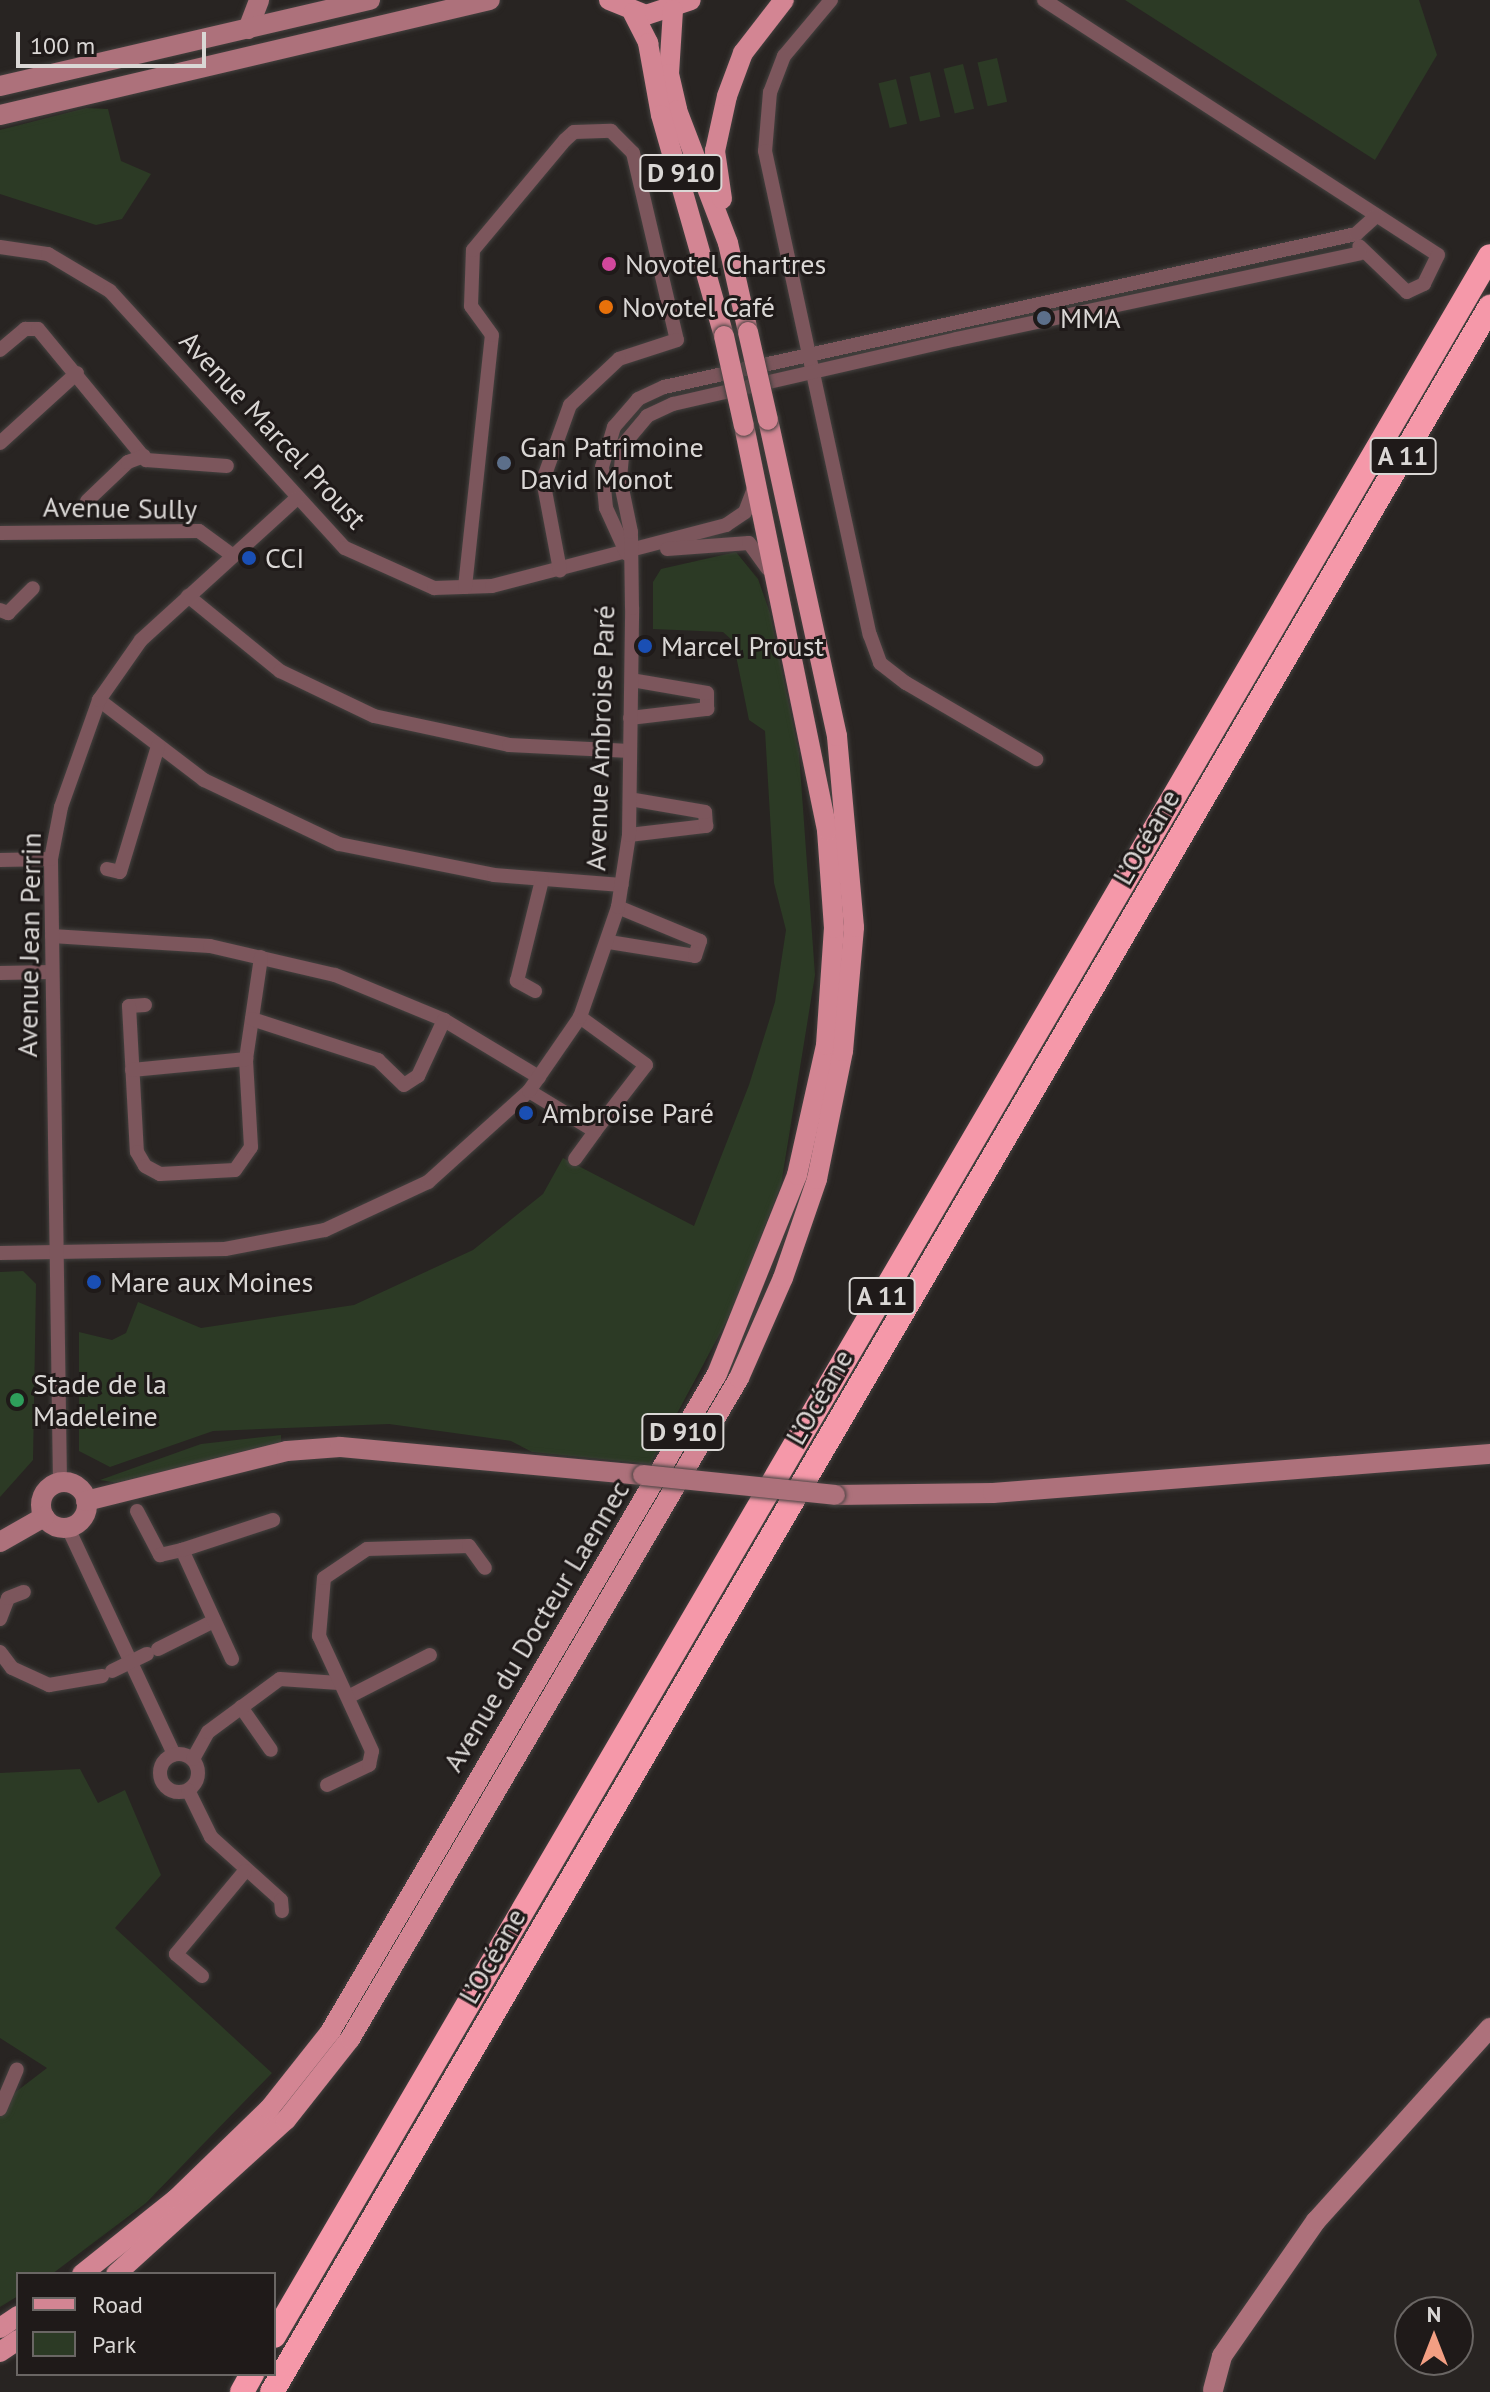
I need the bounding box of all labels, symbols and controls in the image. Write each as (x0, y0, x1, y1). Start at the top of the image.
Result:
scale bar (20, 16, 210, 66)
text: 100 m (30, 30, 95, 61)
road number: D 910 (639, 151, 723, 195)
place label: Novotel Chartres (625, 247, 826, 281)
marker: Novotel Chartres (600, 255, 618, 273)
place label: Novotel Café (622, 290, 775, 324)
marker: Novotel Café (597, 298, 615, 316)
place label: MMA (1060, 301, 1121, 335)
marker: MMA (1035, 309, 1053, 327)
street label: Avenue Marcel Proust (173, 324, 373, 536)
place label: Gan Patrimoine David Monot (520, 430, 704, 496)
road number: A 11 (1369, 434, 1437, 478)
marker: Gan Patrimoine David Monot (495, 454, 513, 472)
street label: Avenue Sully (43, 490, 197, 526)
place label: CCI (265, 541, 304, 575)
marker: CCI (240, 549, 258, 567)
street label: Avenue Ambroise Paré (579, 604, 621, 872)
place label: Marcel Proust (661, 629, 824, 663)
marker: Marcel Proust (636, 637, 654, 655)
street label: L’Océane (1105, 784, 1187, 890)
street label: Avenue Jean Perrin (10, 832, 48, 1058)
place label: Ambroise Paré (542, 1096, 714, 1130)
marker: Ambroise Paré (517, 1104, 535, 1122)
place label: Mare aux Moines (110, 1265, 314, 1299)
marker: Mare aux Moines (85, 1273, 103, 1291)
road number: A 11 (848, 1274, 916, 1318)
street label: L’Océane (778, 1344, 860, 1450)
place label: Stade de la Madeleine (33, 1367, 167, 1433)
marker: Stade de la Madeleine (8, 1391, 26, 1409)
road number: D 910 (641, 1410, 725, 1454)
street label: Avenue du Docteur Laennec (436, 1475, 636, 1777)
street label: L’Océane (451, 1903, 533, 2009)
legend (16, 2272, 276, 2376)
text: Road (92, 2289, 143, 2320)
north arrow (1394, 2296, 1474, 2376)
text: N (1427, 2300, 1441, 2328)
text: Park (92, 2329, 136, 2360)

